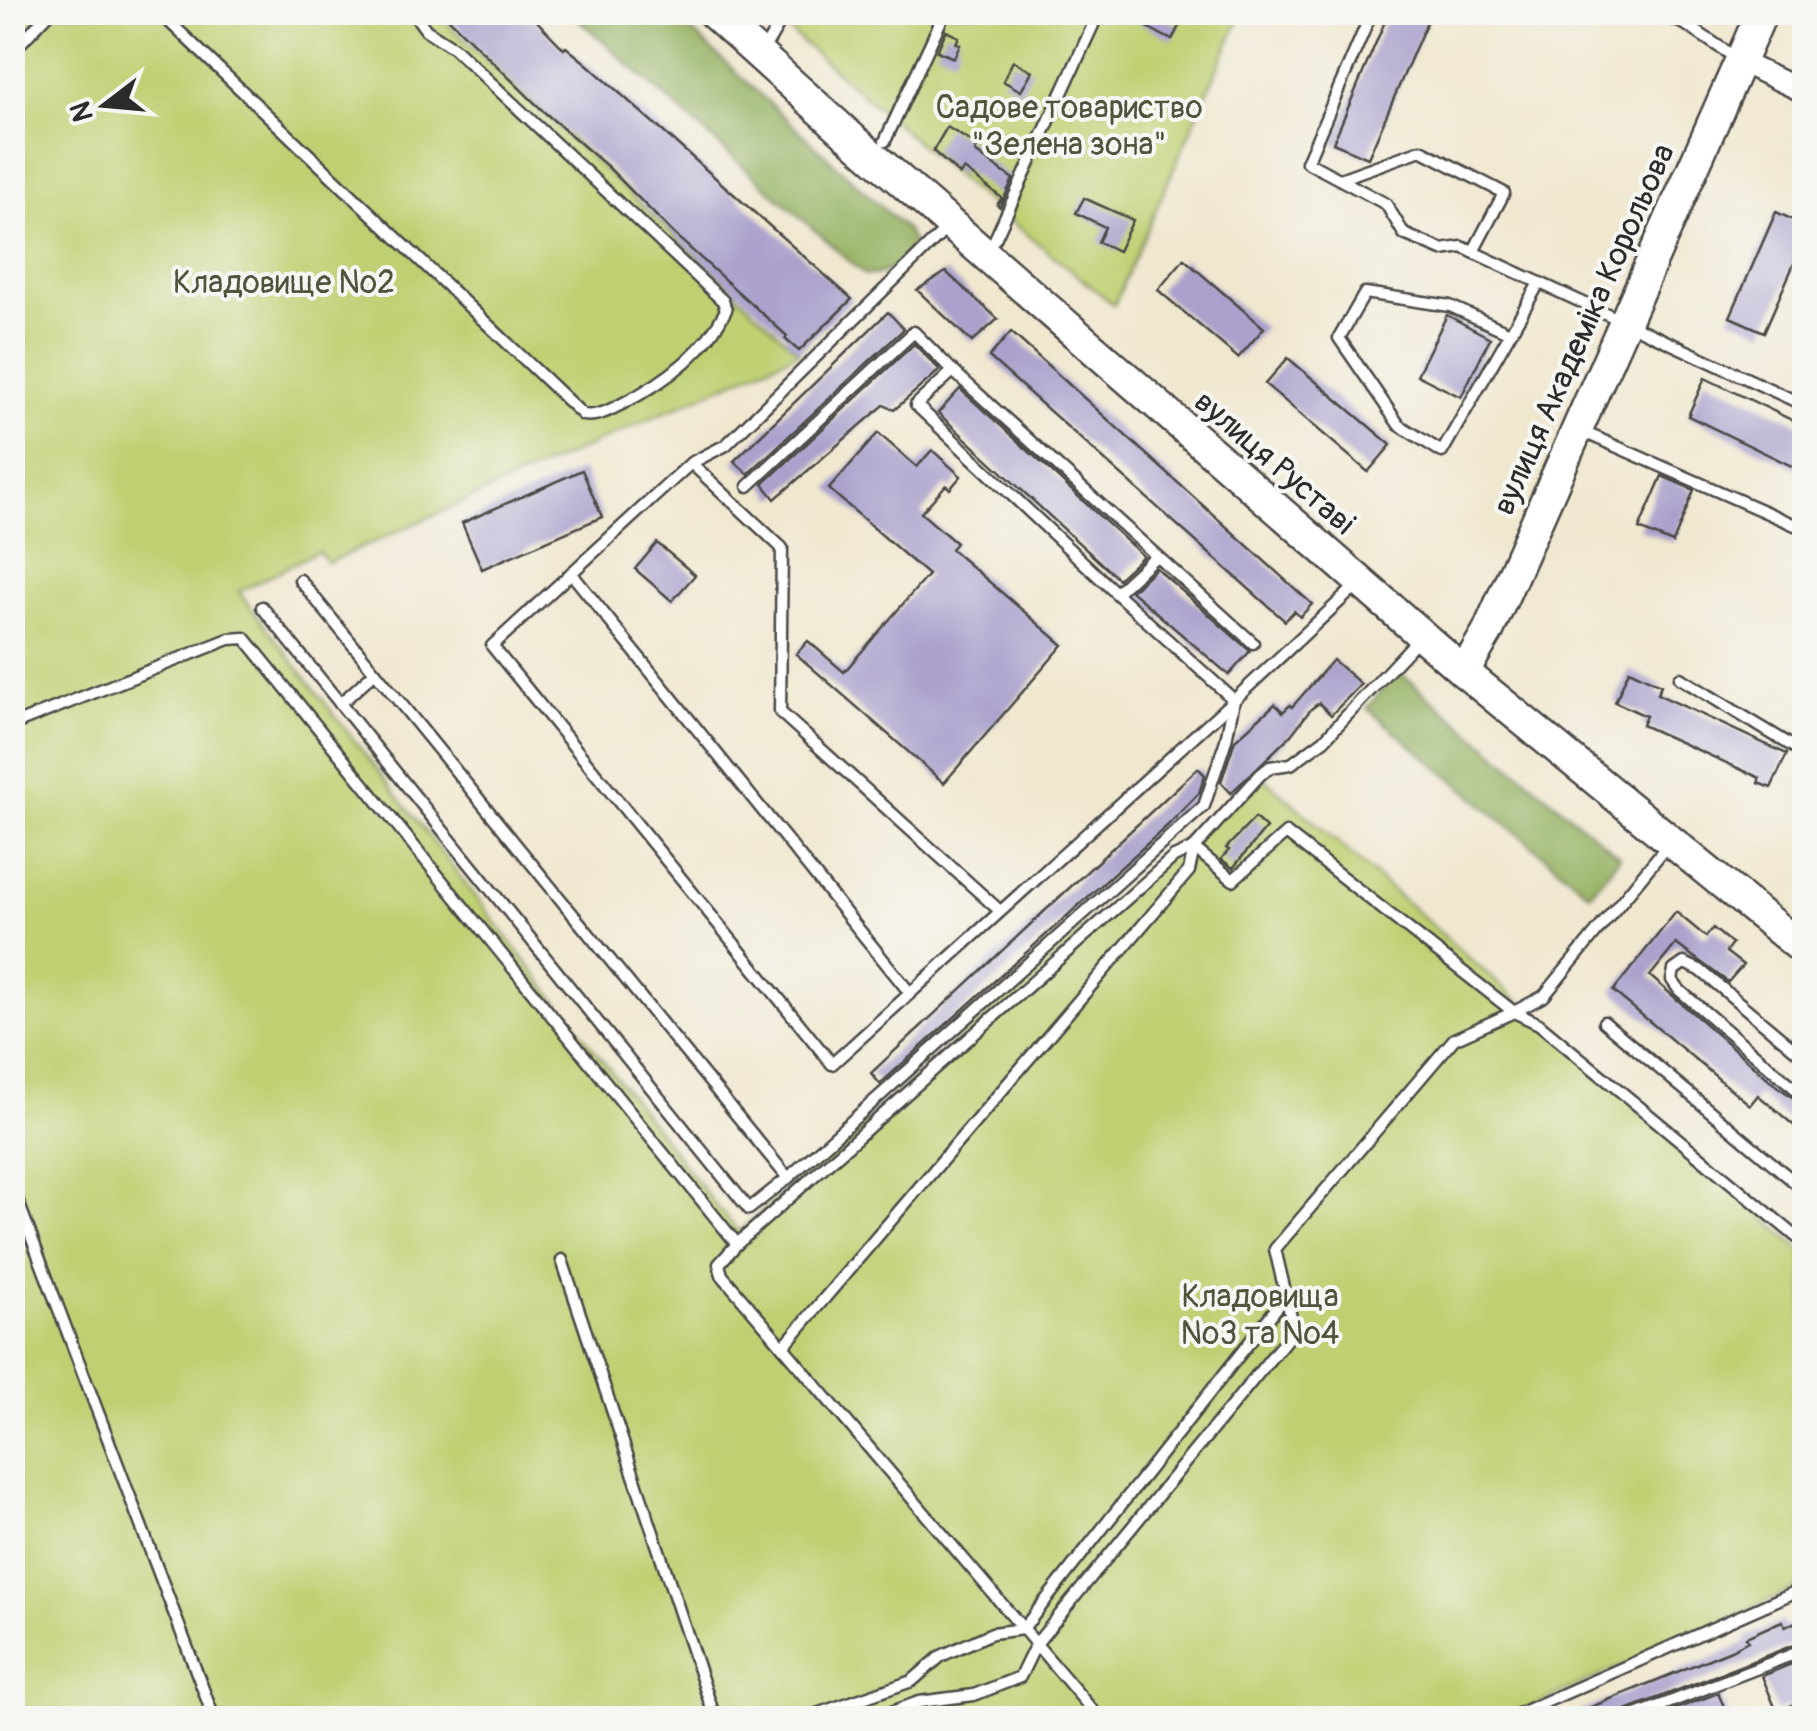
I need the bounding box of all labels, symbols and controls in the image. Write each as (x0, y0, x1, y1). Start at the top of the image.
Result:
north arrow (55, 55, 155, 155)
park label: Садове товариство "Зелена зона" (935, 88, 1203, 165)
text: N (63, 98, 102, 125)
street label: вулиця Академіка Корольова (1484, 138, 1684, 521)
park label: Кладовище №2 (173, 263, 395, 303)
street label: вулиця Руставі (1186, 382, 1363, 543)
park label: Кладовища №3 та №4 (1181, 1277, 1339, 1354)

